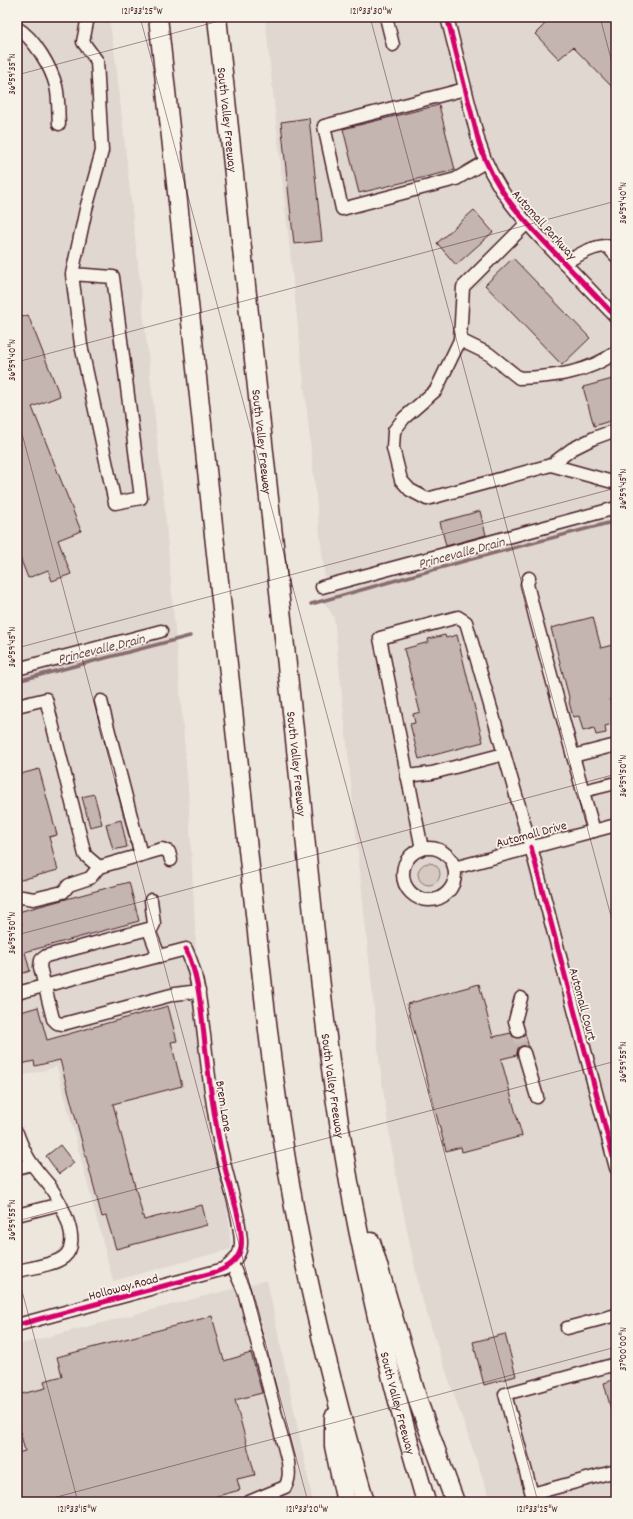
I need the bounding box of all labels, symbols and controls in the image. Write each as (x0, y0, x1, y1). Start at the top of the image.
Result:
text: 121°33'25"W (121, 5, 163, 19)
text: 121°33'30"W (350, 5, 392, 19)
text: 36°59'35"N (6, 53, 20, 95)
street label: South Valley Freeway (211, 66, 241, 174)
text: 36°59'40"N (617, 182, 631, 224)
street label: Automall Parkway (506, 186, 581, 266)
text: 36°59'40"N (6, 339, 20, 381)
street label: South Valley Freeway (245, 388, 275, 496)
text: 36°59'45"N (617, 468, 631, 510)
water label: Princevalle Drain (416, 533, 508, 575)
text: 36°59'45"N (6, 626, 20, 668)
water label: Princevalle Drain (56, 629, 148, 670)
street label: South Valley Freeway (280, 711, 310, 818)
text: 36°59'50"N (617, 755, 631, 797)
street label: Automall Drive (494, 817, 569, 854)
text: 36°59'50"N (6, 912, 20, 954)
street label: Automall Court (563, 966, 601, 1043)
street label: South Valley Freeway (315, 1033, 348, 1140)
text: 36°59'55"N (617, 1041, 631, 1083)
street label: Brem Lane (209, 1079, 236, 1134)
text: 36°59'55"N (6, 1199, 20, 1241)
street label: Holloway Road (87, 1270, 161, 1307)
text: 37°00'00"N (617, 1327, 631, 1371)
street label: South Valley Freeway (374, 1350, 419, 1458)
text: 121°33'15"W (58, 1503, 97, 1517)
text: 121°33'20"W (286, 1503, 328, 1517)
text: 121°33'25"W (516, 1503, 558, 1517)

